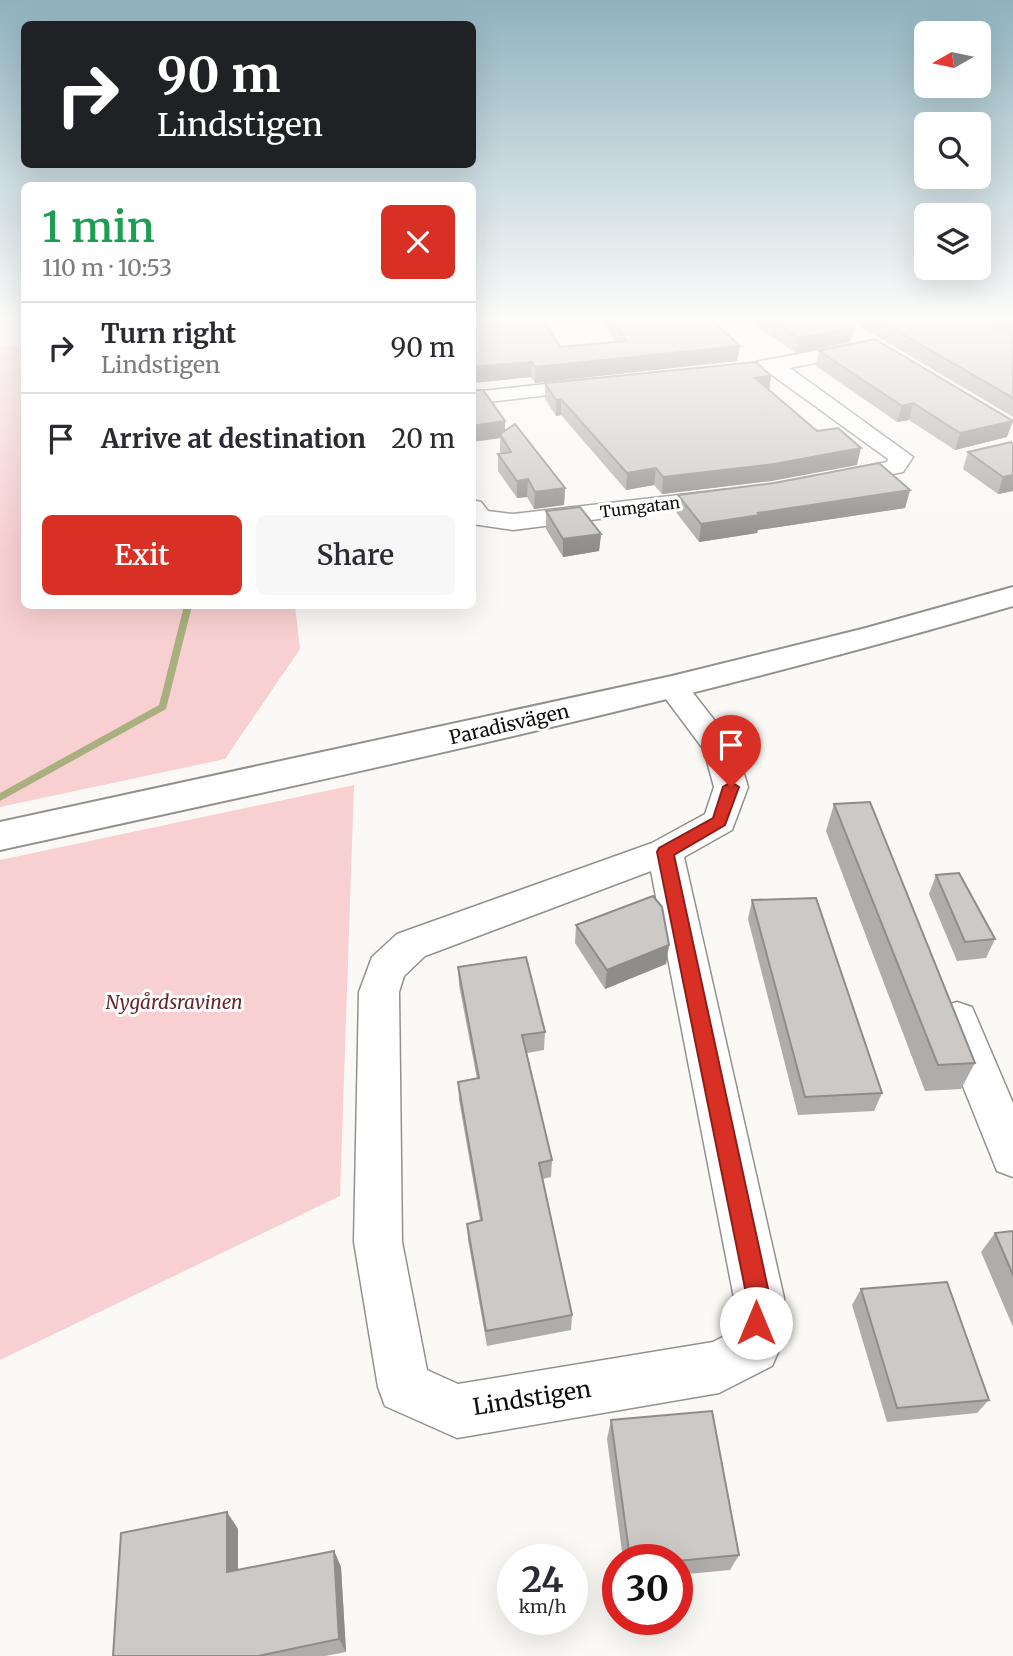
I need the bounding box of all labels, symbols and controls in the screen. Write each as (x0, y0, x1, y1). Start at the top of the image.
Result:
north arrow (914, 21, 990, 98)
map controls (914, 21, 991, 280)
text: 90 m (157, 44, 281, 105)
icon: right (42, 49, 133, 140)
text: Lindstigen (157, 105, 323, 145)
button: search (914, 112, 991, 189)
text: 1 min (42, 201, 155, 253)
button: layers (914, 203, 991, 280)
button: close (381, 205, 455, 279)
text: 110 m · 10:53 (42, 253, 172, 282)
text: Turn right (101, 317, 236, 350)
icon: right (42, 329, 80, 367)
text: 90 m (391, 331, 455, 364)
text: Lindstigen (101, 350, 220, 379)
icon: arrive (42, 420, 80, 458)
text: Arrive at destination (101, 422, 366, 455)
text: 20 m (391, 422, 455, 455)
street label: Tumgatan (599, 492, 682, 522)
button: Exit (42, 515, 242, 595)
button: Share (256, 515, 455, 595)
street label: Paradisvägen (447, 698, 572, 749)
pin (701, 715, 761, 787)
icon: arrive (712, 726, 750, 764)
park label: Nygårdsravinen (105, 990, 243, 1014)
position arrow (719, 1286, 793, 1360)
street label: Lindstigen (471, 1374, 593, 1421)
speed limit sign: 30 (602, 1544, 693, 1635)
text: 24 (521, 1558, 564, 1602)
text: km/h (519, 1595, 566, 1618)

